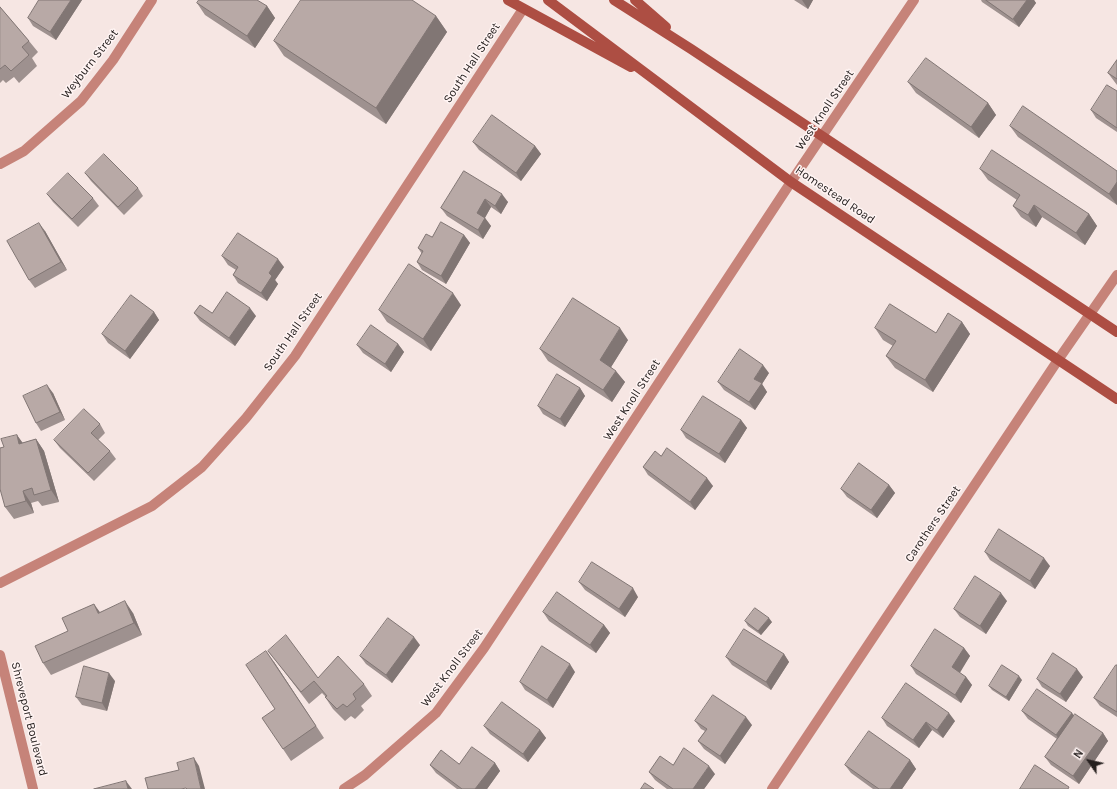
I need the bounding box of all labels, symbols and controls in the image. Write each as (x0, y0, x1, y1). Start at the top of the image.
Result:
street label: South Hall Street (441, 20, 503, 106)
street label: Weyburn Street (59, 27, 121, 101)
street label: West Knoll Street (793, 67, 857, 153)
street label: Homestead Road (792, 163, 878, 227)
street label: South Hall Street (260, 290, 326, 374)
street label: West Knoll Street (600, 357, 664, 443)
street label: Carothers Street (902, 483, 964, 565)
street label: West Knoll Street (418, 626, 486, 710)
street label: Shreveport Boulevard (8, 660, 50, 778)
north arrow (1069, 741, 1109, 781)
text: N (1071, 747, 1086, 761)

